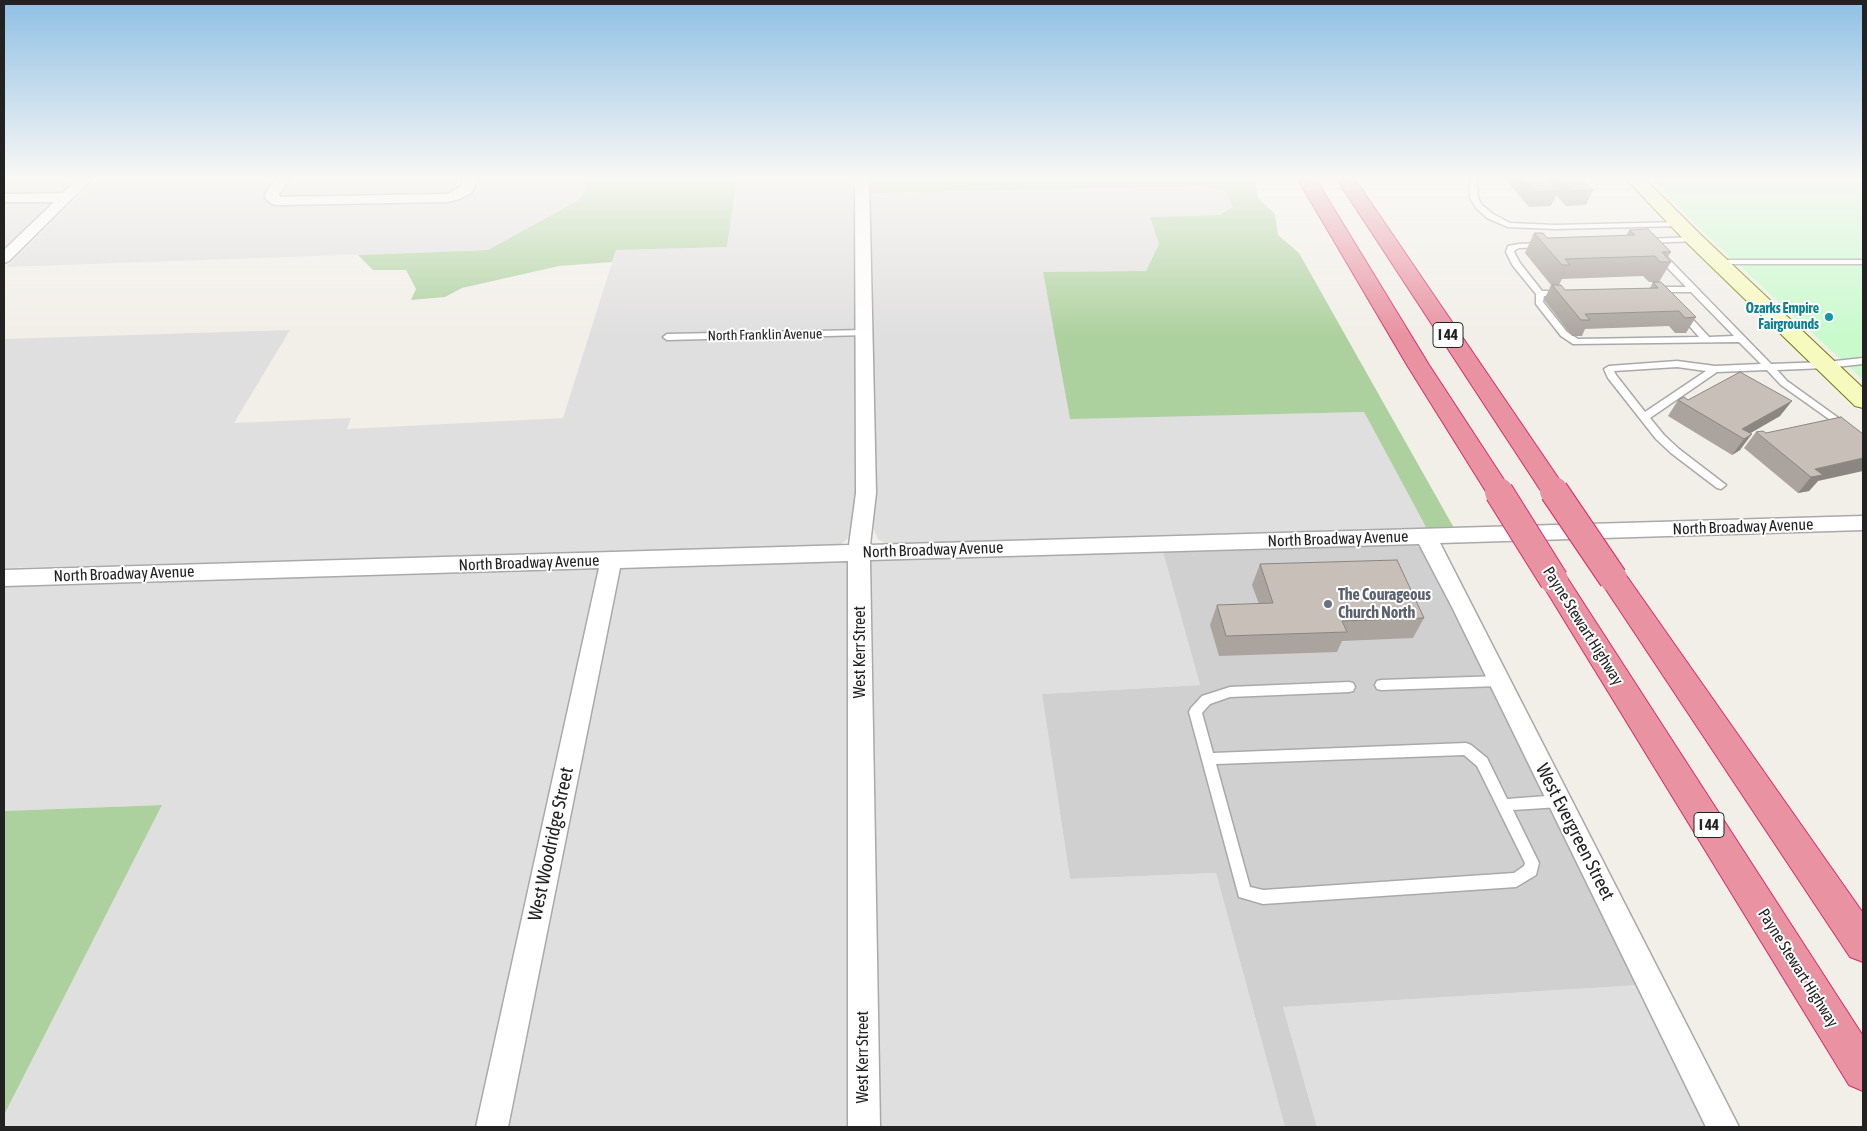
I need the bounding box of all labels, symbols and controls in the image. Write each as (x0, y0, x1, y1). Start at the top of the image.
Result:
place label: Ozarks Empire Fairgrounds (1746, 301, 1819, 334)
marker: Ozarks Empire Fairgrounds (1823, 311, 1835, 323)
road number: I 44 (1433, 322, 1463, 348)
street label: North Franklin Avenue (708, 326, 822, 344)
street label: North Broadway Avenue (1672, 515, 1814, 539)
street label: North Broadway Avenue (1267, 527, 1409, 551)
street label: North Broadway Avenue (862, 538, 1004, 562)
street label: North Broadway Avenue (458, 551, 600, 575)
street label: North Broadway Avenue (53, 562, 195, 586)
street label: Payne Stewart Highway (1539, 563, 1627, 689)
place label: The Courageous Church North (1338, 585, 1431, 623)
marker: The Courageous Church North (1322, 598, 1334, 610)
street label: West Kerr Street (850, 606, 870, 698)
street label: West Evergreen Street (1531, 760, 1619, 904)
street label: West Woodridge Street (524, 765, 578, 923)
road number: I 44 (1694, 812, 1724, 838)
street label: Payne Stewart Highway (1754, 905, 1842, 1031)
street label: West Kerr Street (853, 1011, 873, 1103)

